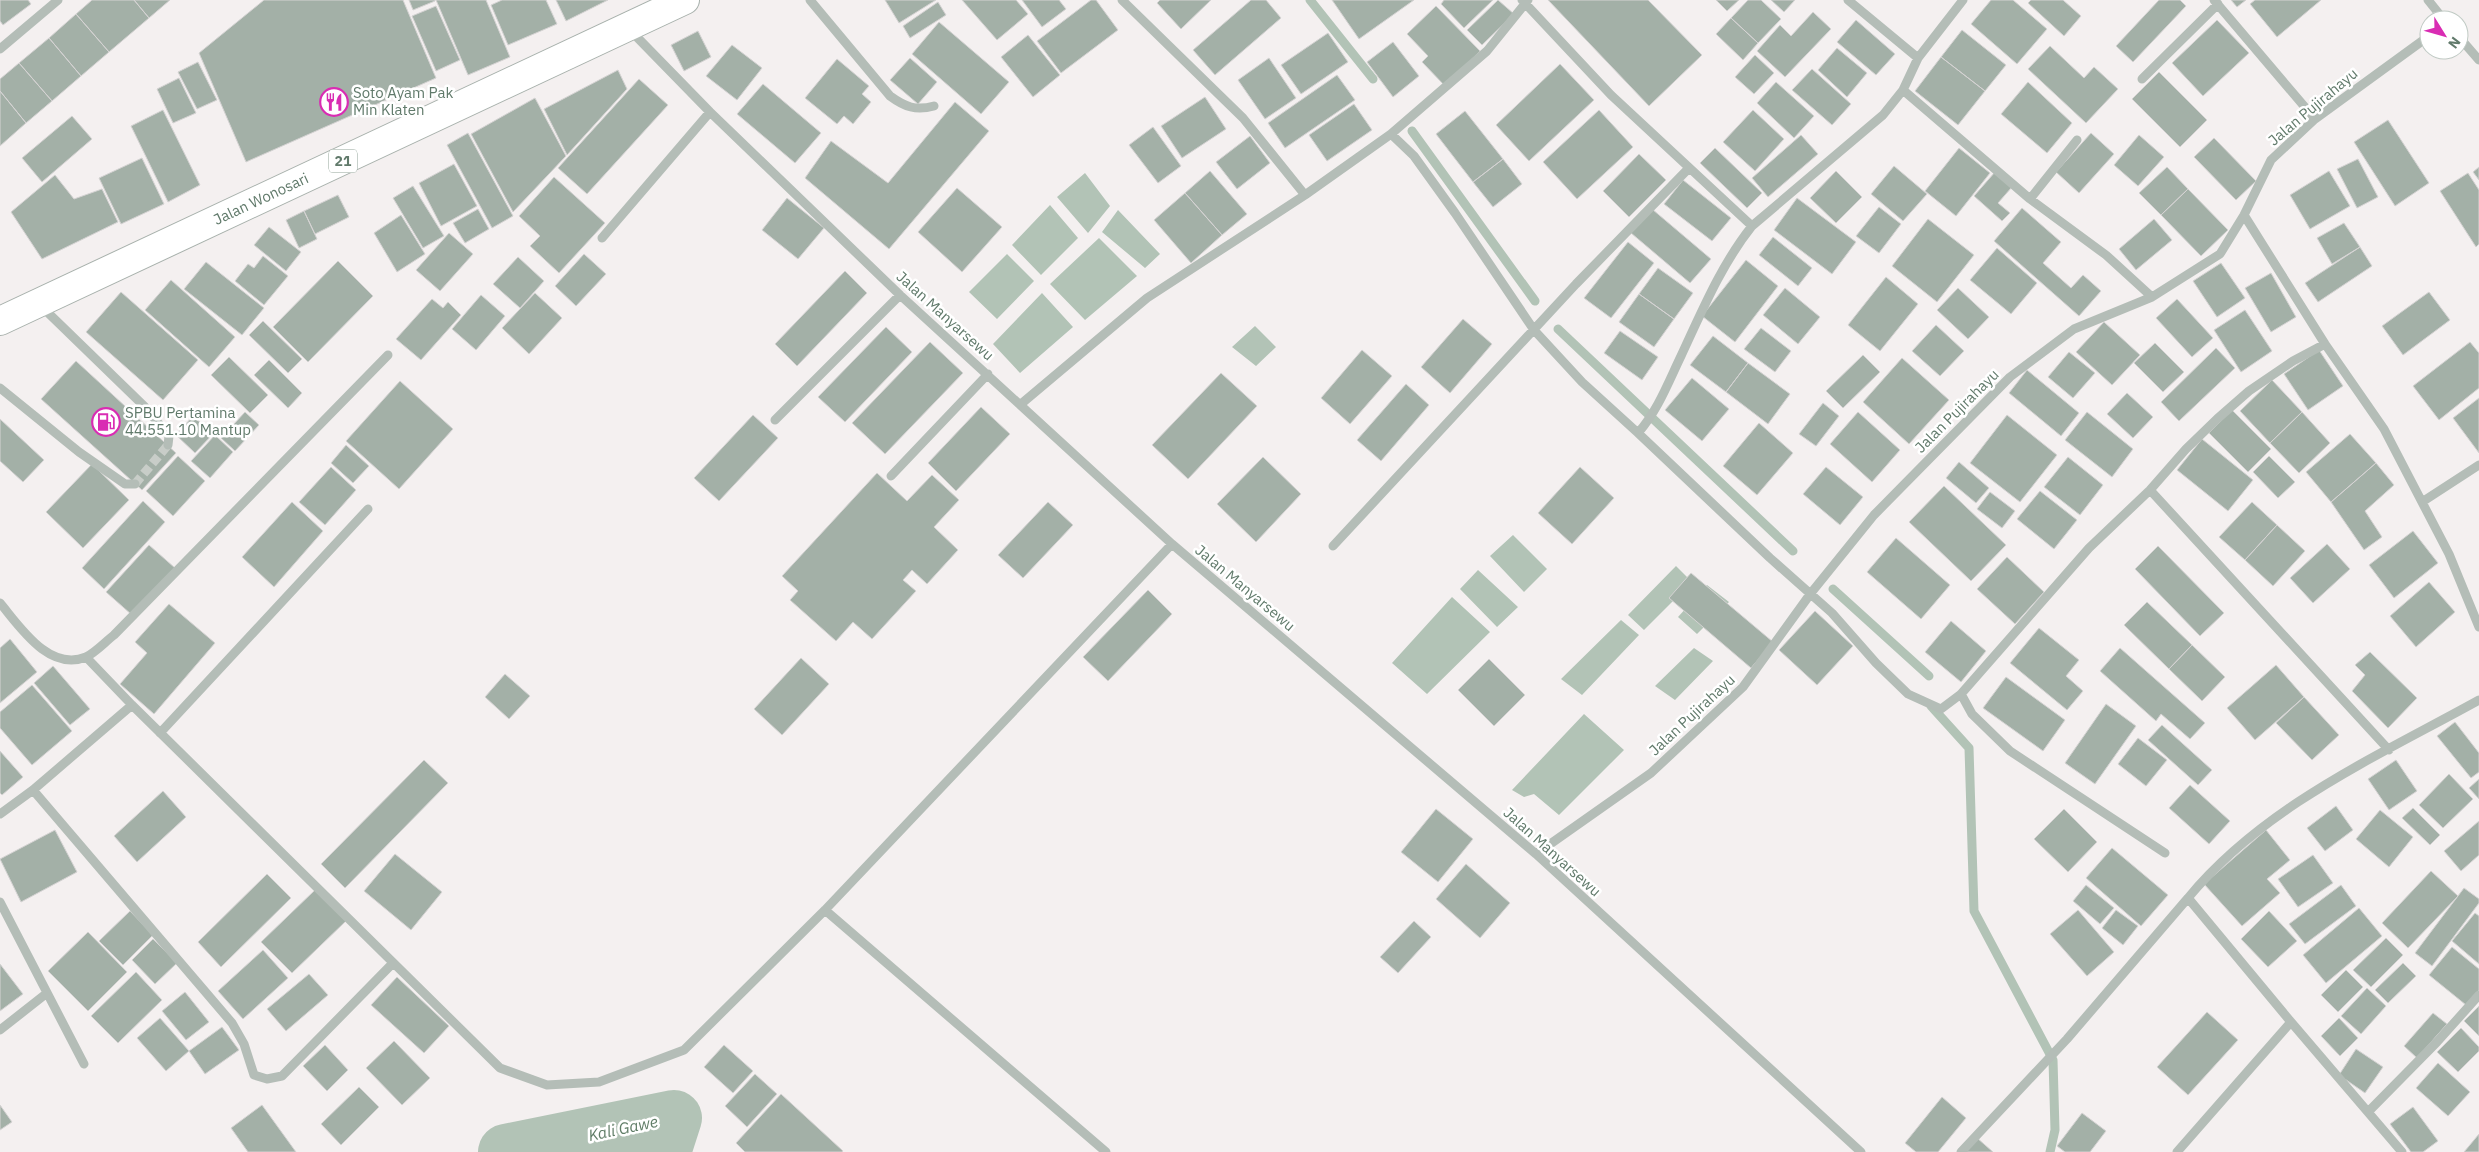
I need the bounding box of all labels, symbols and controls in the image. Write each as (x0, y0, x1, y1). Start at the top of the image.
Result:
north arrow (2419, 10, 2469, 60)
text: N (2444, 33, 2465, 52)
street label: Jalan Pujirahayu (2264, 64, 2361, 150)
place label: Soto Ayam Pak Min Klaten (353, 83, 454, 119)
restaurant icon: Soto Ayam Pak Min Klaten (319, 87, 349, 117)
road number: 21 (329, 150, 357, 172)
street label: Jalan Wonosari (210, 168, 311, 229)
street label: Jalan Manyarsewu (893, 267, 998, 364)
street label: Jalan Pujirahayu (1911, 365, 2003, 457)
place label: SPBU Pertamina 44.551.10 Mantup (125, 403, 251, 439)
fuel station icon: SPBU Pertamina 44.551.10 Mantup (91, 407, 121, 437)
street label: Jalan Manyarsewu (1191, 540, 1299, 635)
street label: Jalan Pujirahayu (1645, 670, 1739, 759)
street label: Jalan Manyarsewu (1500, 803, 1605, 900)
water label: Kali Gawe (587, 1111, 659, 1145)

